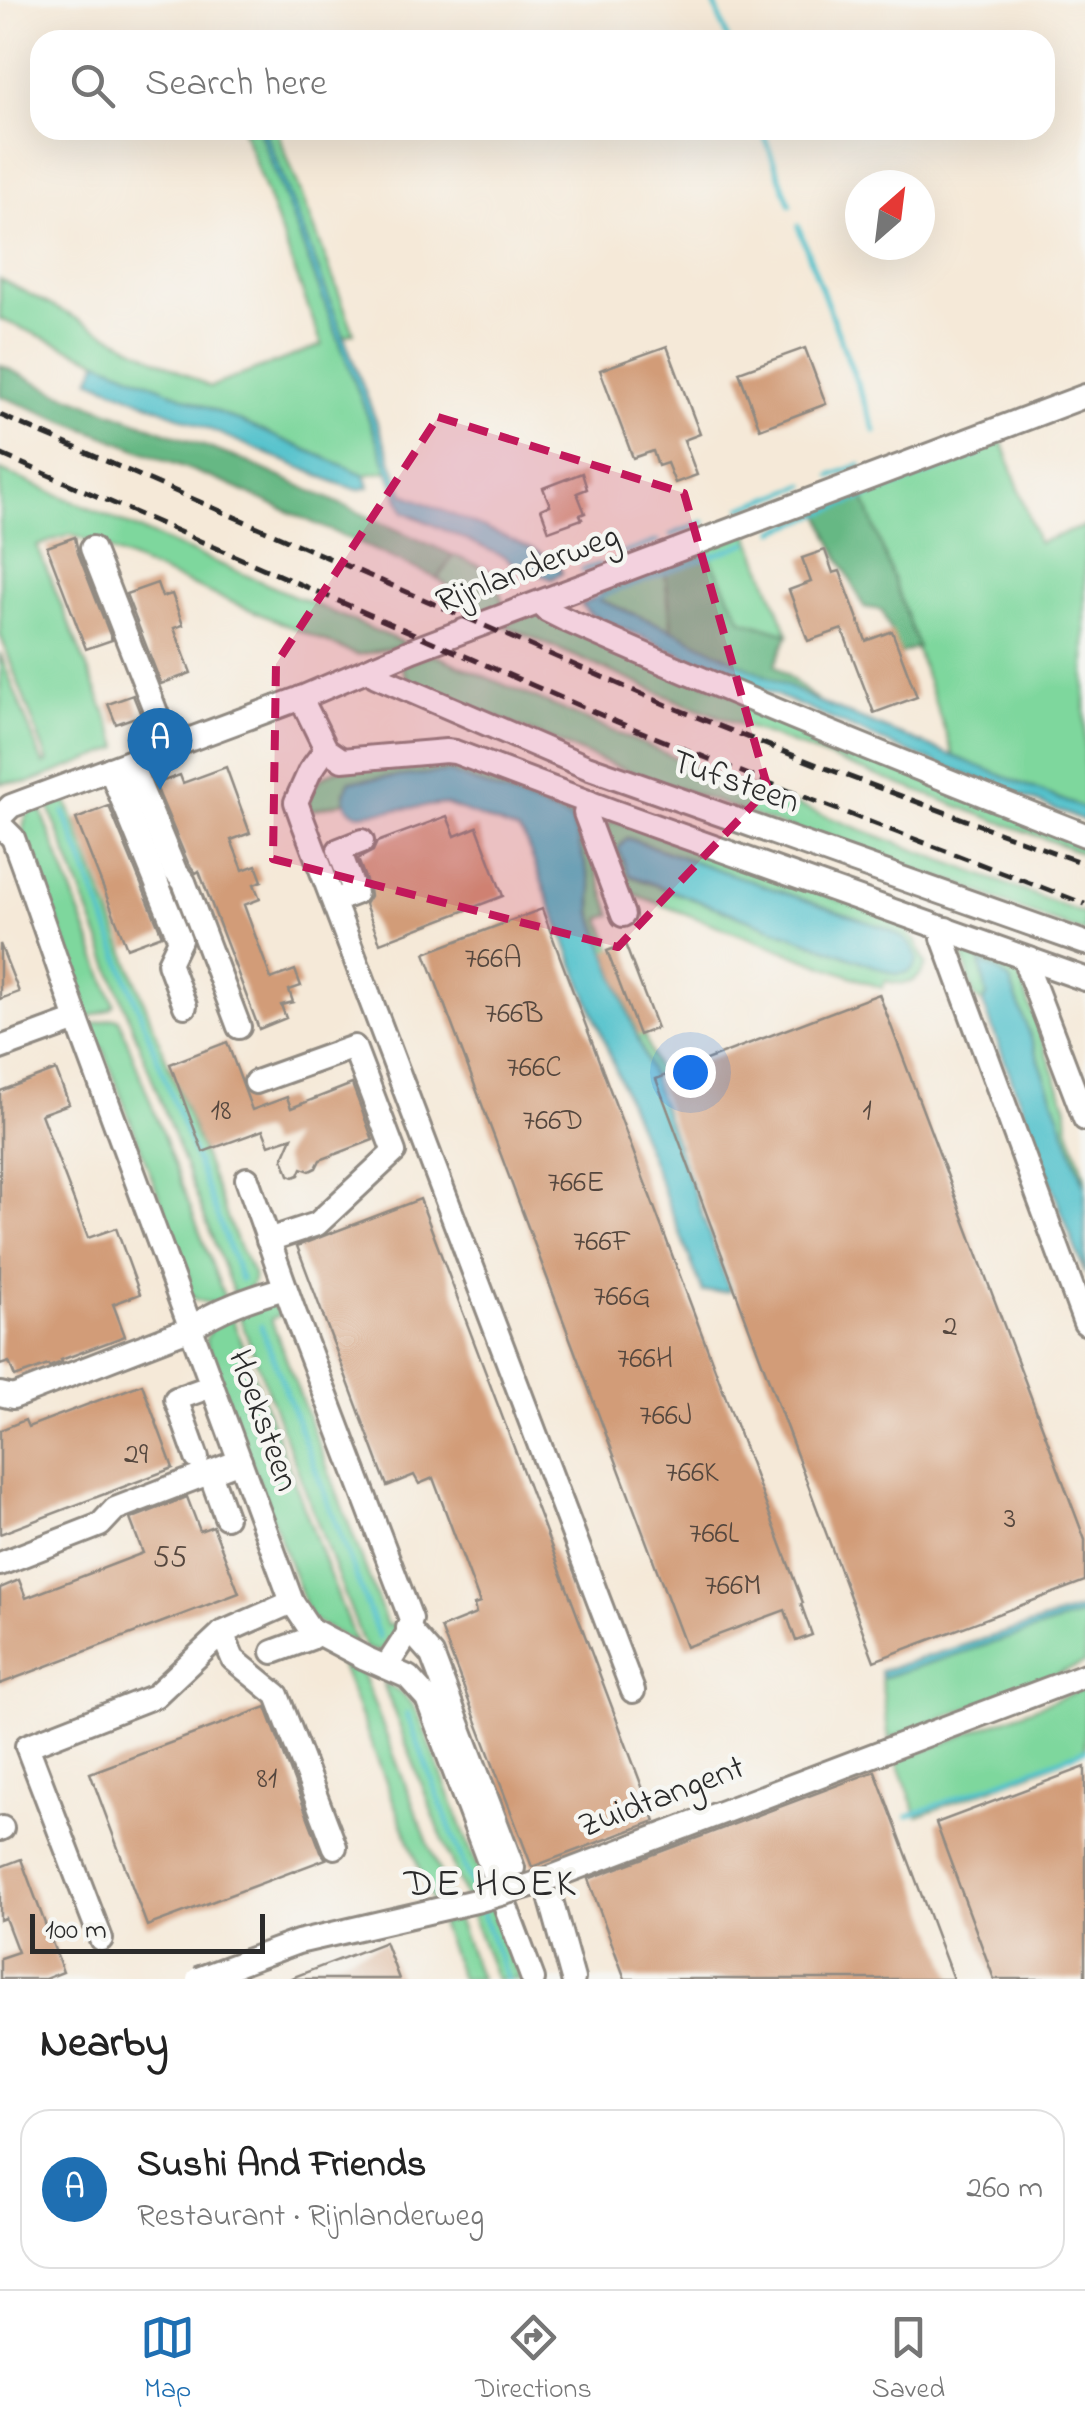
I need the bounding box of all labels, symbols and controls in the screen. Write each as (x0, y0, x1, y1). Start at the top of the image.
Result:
search box (30, 30, 1055, 140)
text: Search here (145, 57, 327, 113)
icon: search (65, 58, 120, 113)
north arrow (845, 170, 935, 260)
street label: Rijnlanderweg (429, 512, 627, 628)
pin: A (128, 708, 192, 790)
street label: Tufsteen (664, 737, 806, 829)
house number: 766A (464, 938, 522, 982)
house number: 766B (485, 993, 543, 1037)
house number: 766C (506, 1047, 562, 1091)
your location (665, 1047, 716, 1098)
house number: 18 (211, 1090, 231, 1134)
house number: 1 (862, 1090, 872, 1134)
house number: 766D (523, 1100, 583, 1144)
house number: 766E (548, 1162, 604, 1206)
house number: 766F (573, 1221, 631, 1265)
house number: 766G (593, 1276, 651, 1320)
house number: 2 (943, 1306, 958, 1350)
house number: 766H (617, 1338, 673, 1382)
street label: Hoeksteen (213, 1343, 311, 1499)
house number: 766J (639, 1395, 693, 1439)
house number: 29 (124, 1434, 148, 1478)
house number: 766K (665, 1452, 719, 1496)
house number: 3 (1004, 1498, 1016, 1542)
house number: 766L (689, 1513, 740, 1557)
house number: 55 (153, 1537, 187, 1581)
house number: 766M (705, 1565, 761, 1609)
street label: Zuidtangent (572, 1743, 753, 1853)
house number: 81 (257, 1758, 277, 1802)
district label: DE HOEK (403, 1856, 578, 1915)
scale bar (30, 1909, 265, 1954)
text: 100 m (45, 1911, 107, 1952)
text: Nearby (40, 2014, 168, 2075)
text: Sushi And Friends (137, 2138, 426, 2194)
text: A (65, 2166, 84, 2213)
text: 260 m (966, 2166, 1043, 2213)
text: Restaurant · Rijnlanderweg (137, 2194, 484, 2241)
tab: Map (140, 2310, 195, 2411)
tab: Directions (475, 2310, 592, 2411)
tab: Saved (872, 2310, 945, 2411)

